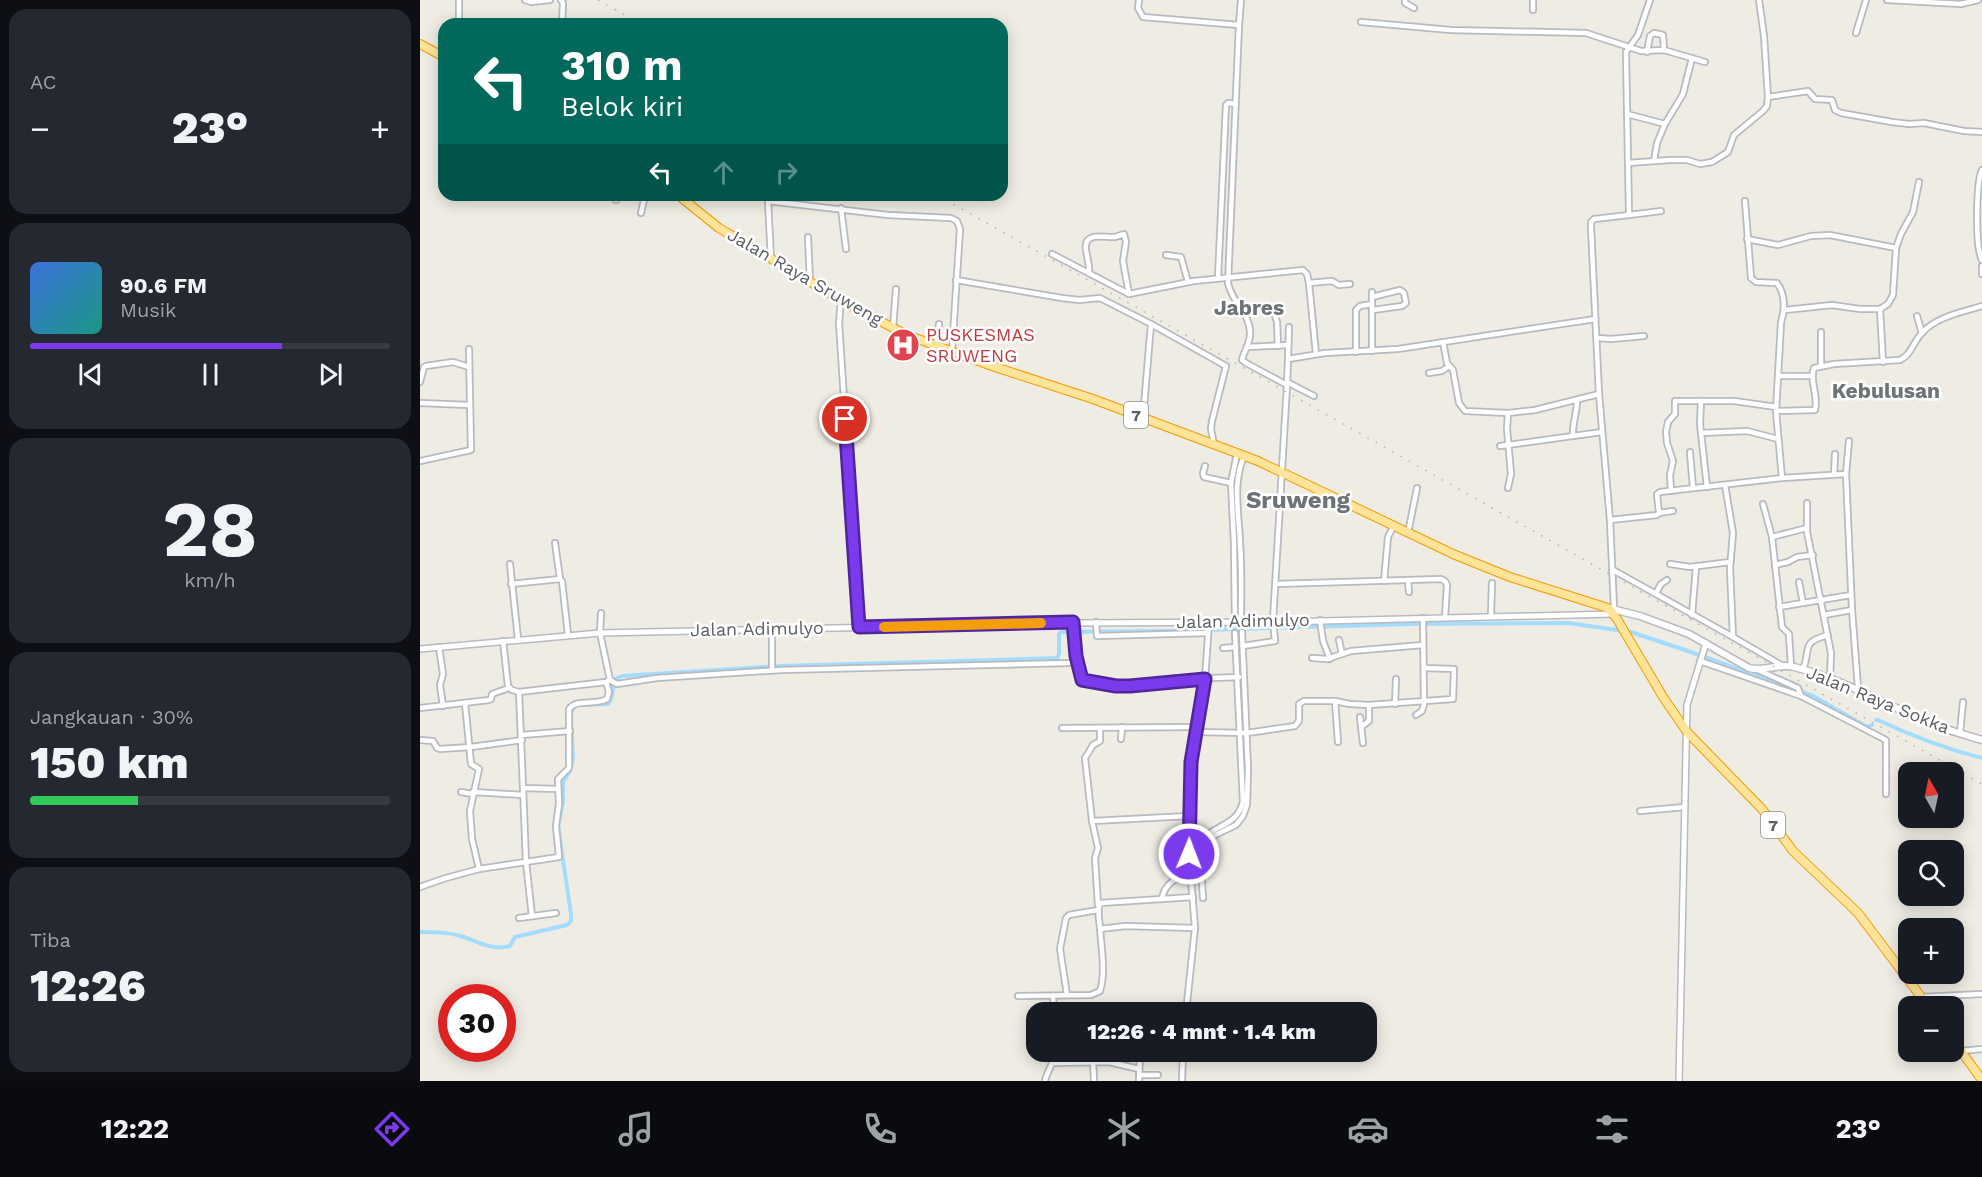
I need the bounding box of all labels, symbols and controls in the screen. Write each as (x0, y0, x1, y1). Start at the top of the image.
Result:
text: 310 m (561, 41, 683, 90)
icon: left (462, 42, 540, 120)
text: AC (30, 70, 56, 94)
text: Belok kiri (561, 91, 683, 123)
text: 23° (172, 101, 248, 154)
text: − (30, 109, 50, 148)
text: + (370, 109, 390, 148)
icon: left (644, 156, 677, 189)
icon: ahead (707, 156, 740, 189)
icon: right (770, 156, 803, 189)
street label: Jalan Raya Sruweng (724, 224, 887, 330)
text: 90.6 FM (120, 273, 207, 298)
district label: Jabres (1214, 295, 1284, 320)
text: Musik (120, 298, 176, 322)
place label: PUSKESMAS SRUWENG (926, 324, 1035, 366)
hospital icon: PUSKESMAS SRUWENG (885, 327, 921, 363)
icon: previous (74, 358, 107, 391)
icon: pause (194, 358, 227, 391)
icon: next (314, 358, 347, 391)
district label: Kebulusan (1832, 378, 1940, 403)
pin (819, 393, 870, 444)
icon: arrive (828, 402, 861, 435)
road number: 7 (1124, 402, 1148, 428)
text: 28 (162, 483, 258, 575)
district label: Sruweng (1246, 486, 1351, 514)
text: km/h (184, 568, 236, 592)
street label: Jalan Adimulyo (1176, 609, 1310, 632)
street label: Jalan Adimulyo (690, 617, 824, 640)
street label: Jalan Raya Sokka (1804, 661, 1953, 738)
text: Jangkauan · 30% (30, 705, 193, 729)
text: 150 km (30, 736, 189, 789)
north arrow (1898, 762, 1964, 828)
map controls (1898, 762, 1964, 1062)
road number: 7 (1761, 812, 1785, 838)
position arrow (1157, 822, 1221, 886)
button: search (1898, 840, 1964, 906)
button: + (1898, 918, 1964, 984)
text: Tiba (30, 928, 71, 952)
text: 12:26 (30, 959, 146, 1012)
speed limit sign: 30 (438, 984, 516, 1062)
button: − (1898, 996, 1964, 1062)
text: 12:26 · 4 mnt · 1.4 km (1087, 1019, 1316, 1044)
icon: directions (371, 1108, 413, 1150)
icon: music (615, 1108, 657, 1150)
icon: phone (859, 1108, 901, 1150)
icon: climate (1103, 1108, 1145, 1150)
icon: car (1347, 1108, 1389, 1150)
icon: filters (1591, 1108, 1633, 1150)
text: 12:22 (101, 1113, 169, 1145)
text: 23° (1835, 1113, 1881, 1145)

